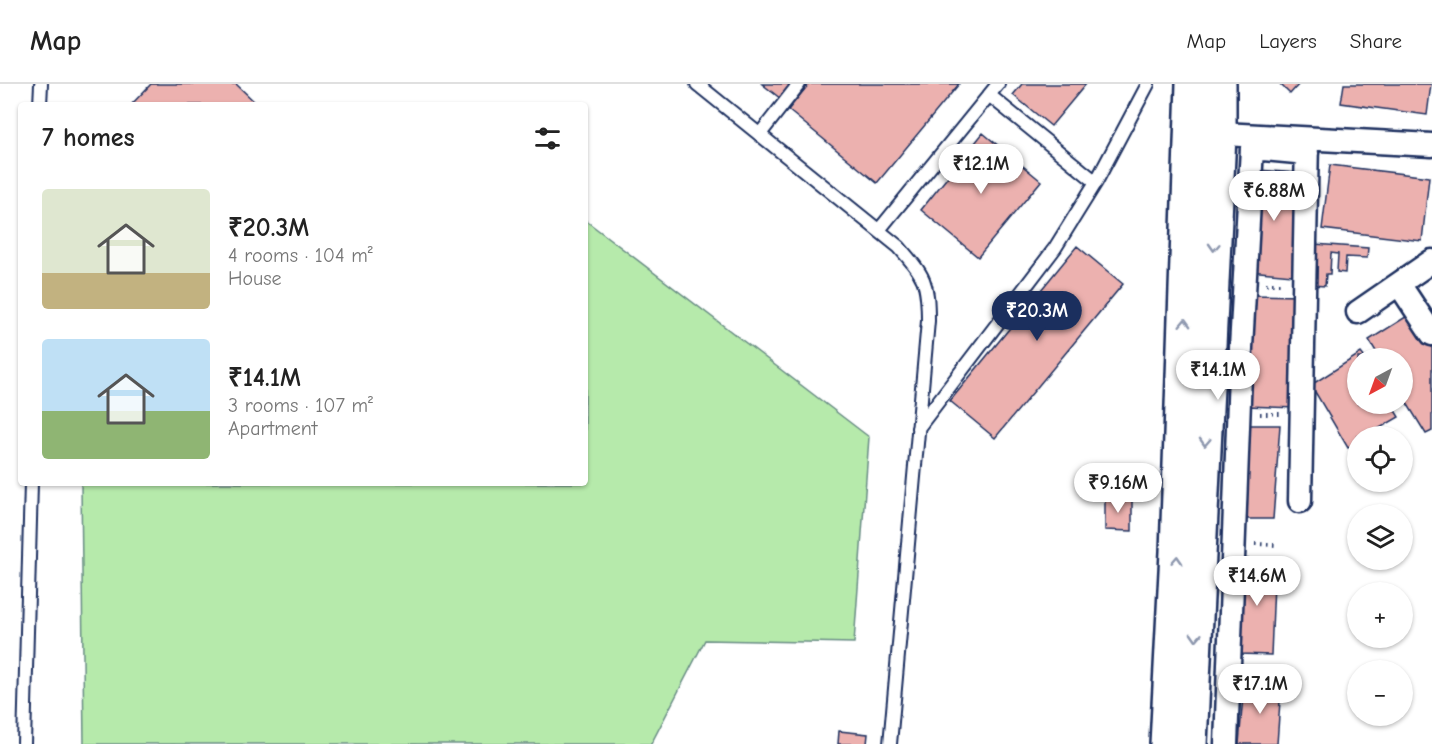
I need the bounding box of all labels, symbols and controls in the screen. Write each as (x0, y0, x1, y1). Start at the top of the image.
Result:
text: Map (30, 25, 81, 57)
text: Map (1187, 29, 1226, 53)
text: Layers (1259, 29, 1317, 53)
text: Share (1350, 29, 1402, 53)
icon: filters (531, 122, 564, 155)
text: 7 homes (42, 123, 135, 153)
pin: ₹12.1M (932, 144, 1030, 195)
text: ₹12.1M (953, 152, 1009, 175)
pin: ₹6.88M (1225, 171, 1323, 222)
text: ₹6.88M (1243, 179, 1305, 202)
icon: home (90, 213, 162, 285)
text: ₹20.3M (228, 213, 309, 243)
one-way arrow (1207, 243, 1220, 252)
text: 4 rooms · 104 m² (228, 244, 373, 267)
text: House (228, 267, 282, 290)
pin: ₹20.3M (988, 291, 1086, 342)
text: ₹20.3M (1006, 299, 1068, 322)
one-way arrow (1179, 318, 1192, 327)
north arrow (1347, 348, 1413, 414)
map controls (1347, 348, 1413, 726)
pin: ₹14.1M (1169, 350, 1267, 401)
text: ₹14.1M (1190, 358, 1246, 381)
icon: home (90, 363, 162, 435)
text: ₹14.1M (228, 363, 301, 393)
text: 3 rooms · 107 m² (228, 394, 373, 417)
text: Apartment (228, 417, 318, 440)
button: locate (1347, 426, 1413, 492)
one-way arrow (1199, 438, 1212, 447)
pin: ₹9.16M (1069, 463, 1167, 514)
text: ₹9.16M (1088, 471, 1148, 494)
button: layers (1347, 504, 1413, 570)
one-way arrow (1170, 555, 1183, 564)
pin: ₹14.6M (1208, 556, 1306, 607)
text: ₹14.6M (1228, 564, 1286, 587)
button: + (1347, 582, 1413, 648)
one-way arrow (1189, 632, 1202, 641)
button: − (1347, 660, 1413, 726)
pin: ₹17.1M (1211, 664, 1309, 715)
text: ₹17.1M (1232, 672, 1288, 695)

